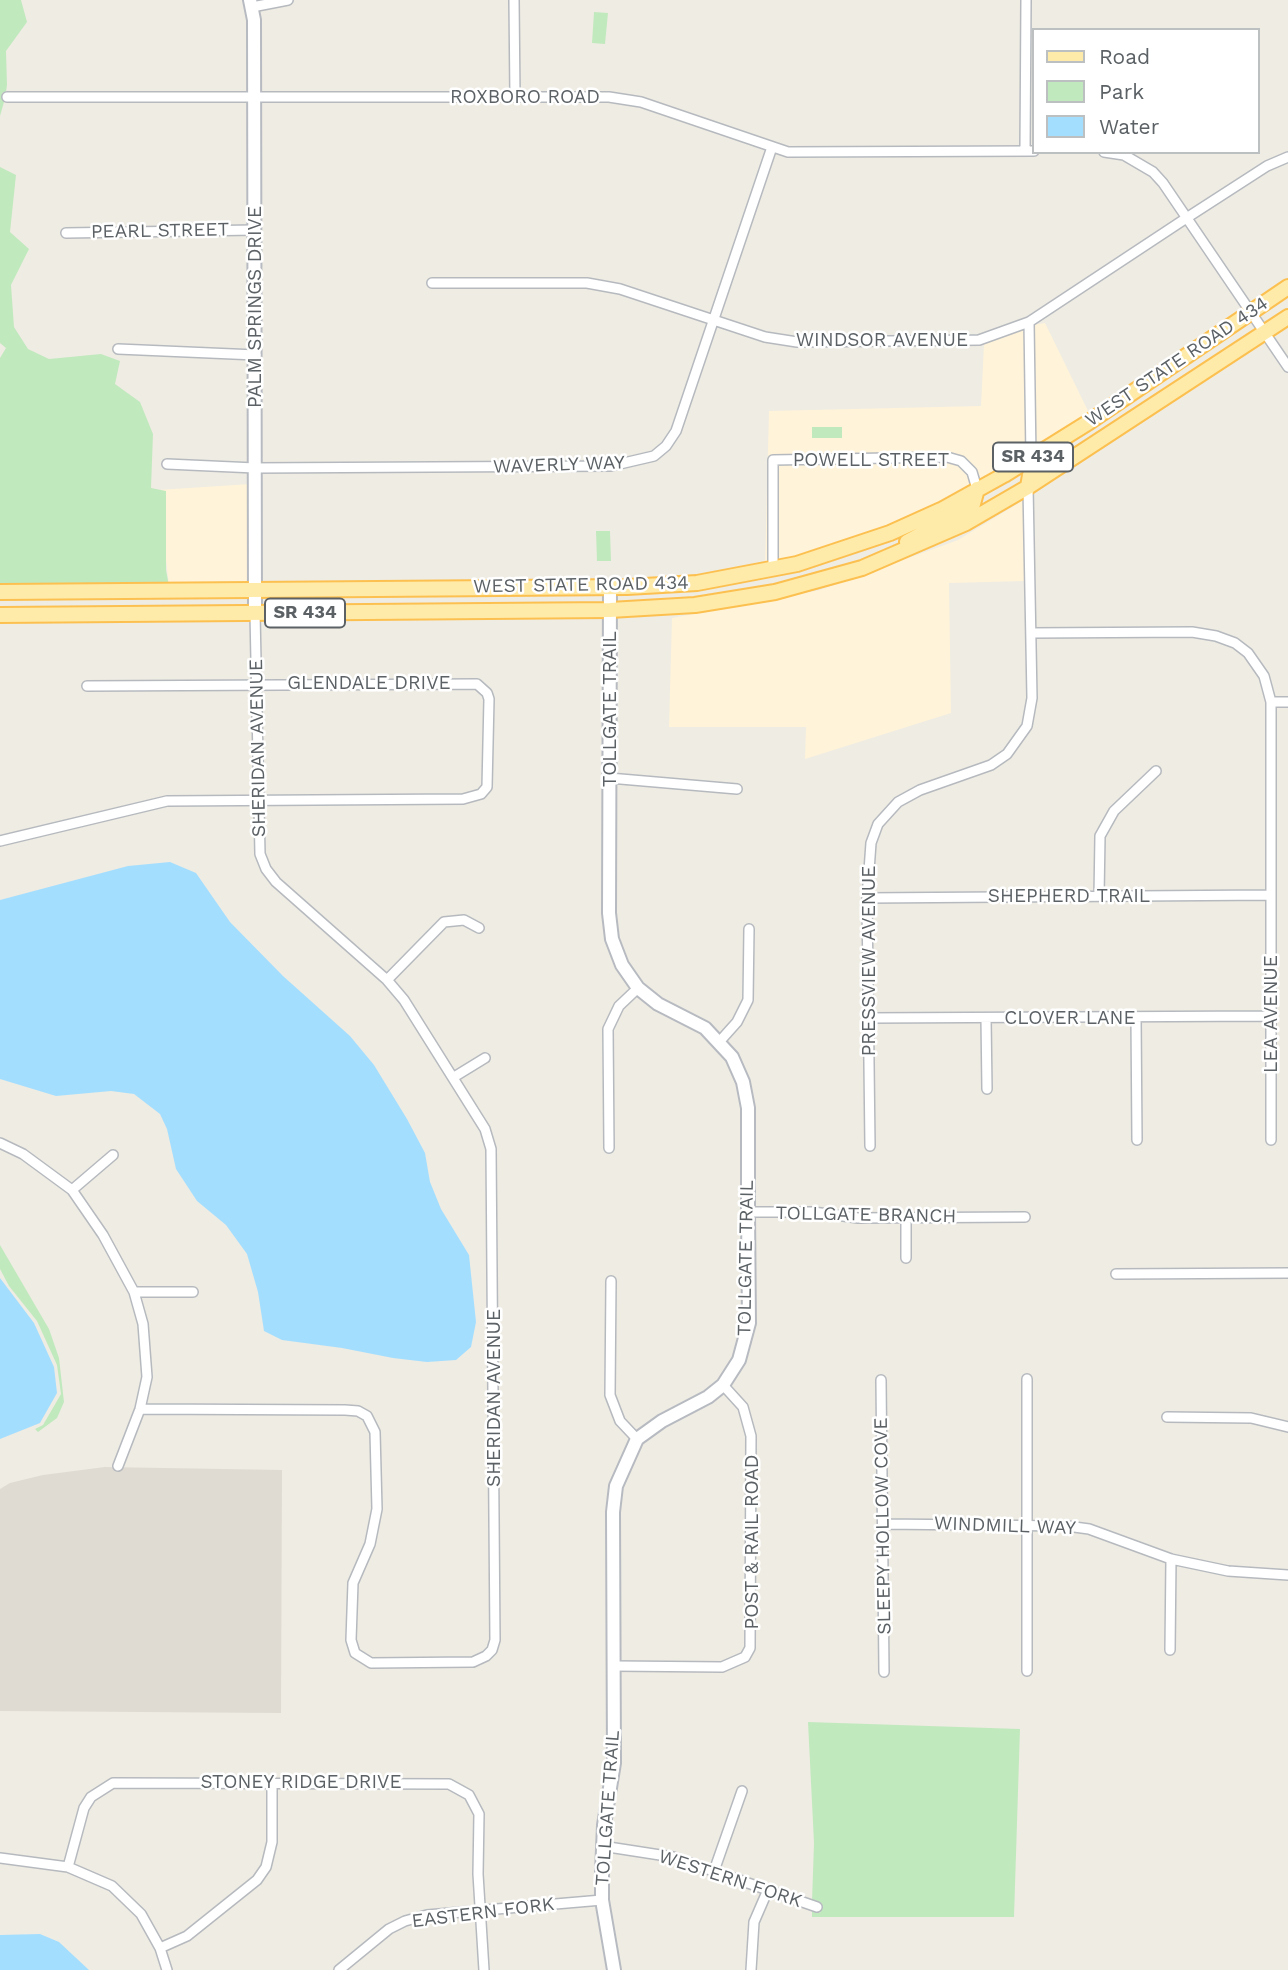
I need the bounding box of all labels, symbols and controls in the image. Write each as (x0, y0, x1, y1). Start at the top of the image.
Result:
legend (1032, 28, 1260, 154)
text: Road (1099, 44, 1150, 69)
text: Park (1099, 79, 1144, 104)
street label: ROXBORO ROAD (450, 86, 600, 108)
text: Water (1099, 114, 1159, 139)
street label: PALM SPRINGS DRIVE (244, 206, 266, 408)
street label: PEARL STREET (91, 218, 229, 244)
street label: WEST STATE ROAD 434 (1081, 292, 1273, 432)
street label: WINDSOR AVENUE (796, 329, 968, 351)
road number: SR 434 (993, 443, 1073, 472)
street label: POWELL STREET (793, 449, 949, 471)
street label: WAVERLY WAY (493, 451, 625, 479)
street label: WEST STATE ROAD 434 (473, 572, 689, 598)
road number: SR 434 (265, 598, 345, 628)
street label: TOLLGATE TRAIL (599, 631, 621, 787)
street label: SHERIDAN AVENUE (245, 659, 271, 837)
street label: GLENDALE DRIVE (287, 672, 451, 694)
street label: PRESSVIEW AVENUE (858, 866, 880, 1056)
street label: SHEPHERD TRAIL (988, 885, 1150, 907)
street label: LEA AVENUE (1260, 955, 1282, 1073)
street label: CLOVER LANE (1004, 1007, 1136, 1029)
street label: TOLLGATE TRAIL (733, 1180, 759, 1336)
street label: TOLLGATE BRANCH (775, 1202, 957, 1228)
street label: SHERIDAN AVENUE (483, 1309, 505, 1487)
street label: SLEEPY HOLLOW COVE (870, 1417, 896, 1635)
street label: POST & RAIL ROAD (741, 1455, 763, 1629)
street label: WINDMILL WAY (934, 1512, 1076, 1540)
street label: TOLLGATE TRAIL (591, 1729, 625, 1887)
street label: STONEY RIDGE DRIVE (200, 1771, 402, 1793)
street label: WESTERN FORK (655, 1845, 805, 1913)
street label: EASTERN FORK (410, 1893, 556, 1933)

